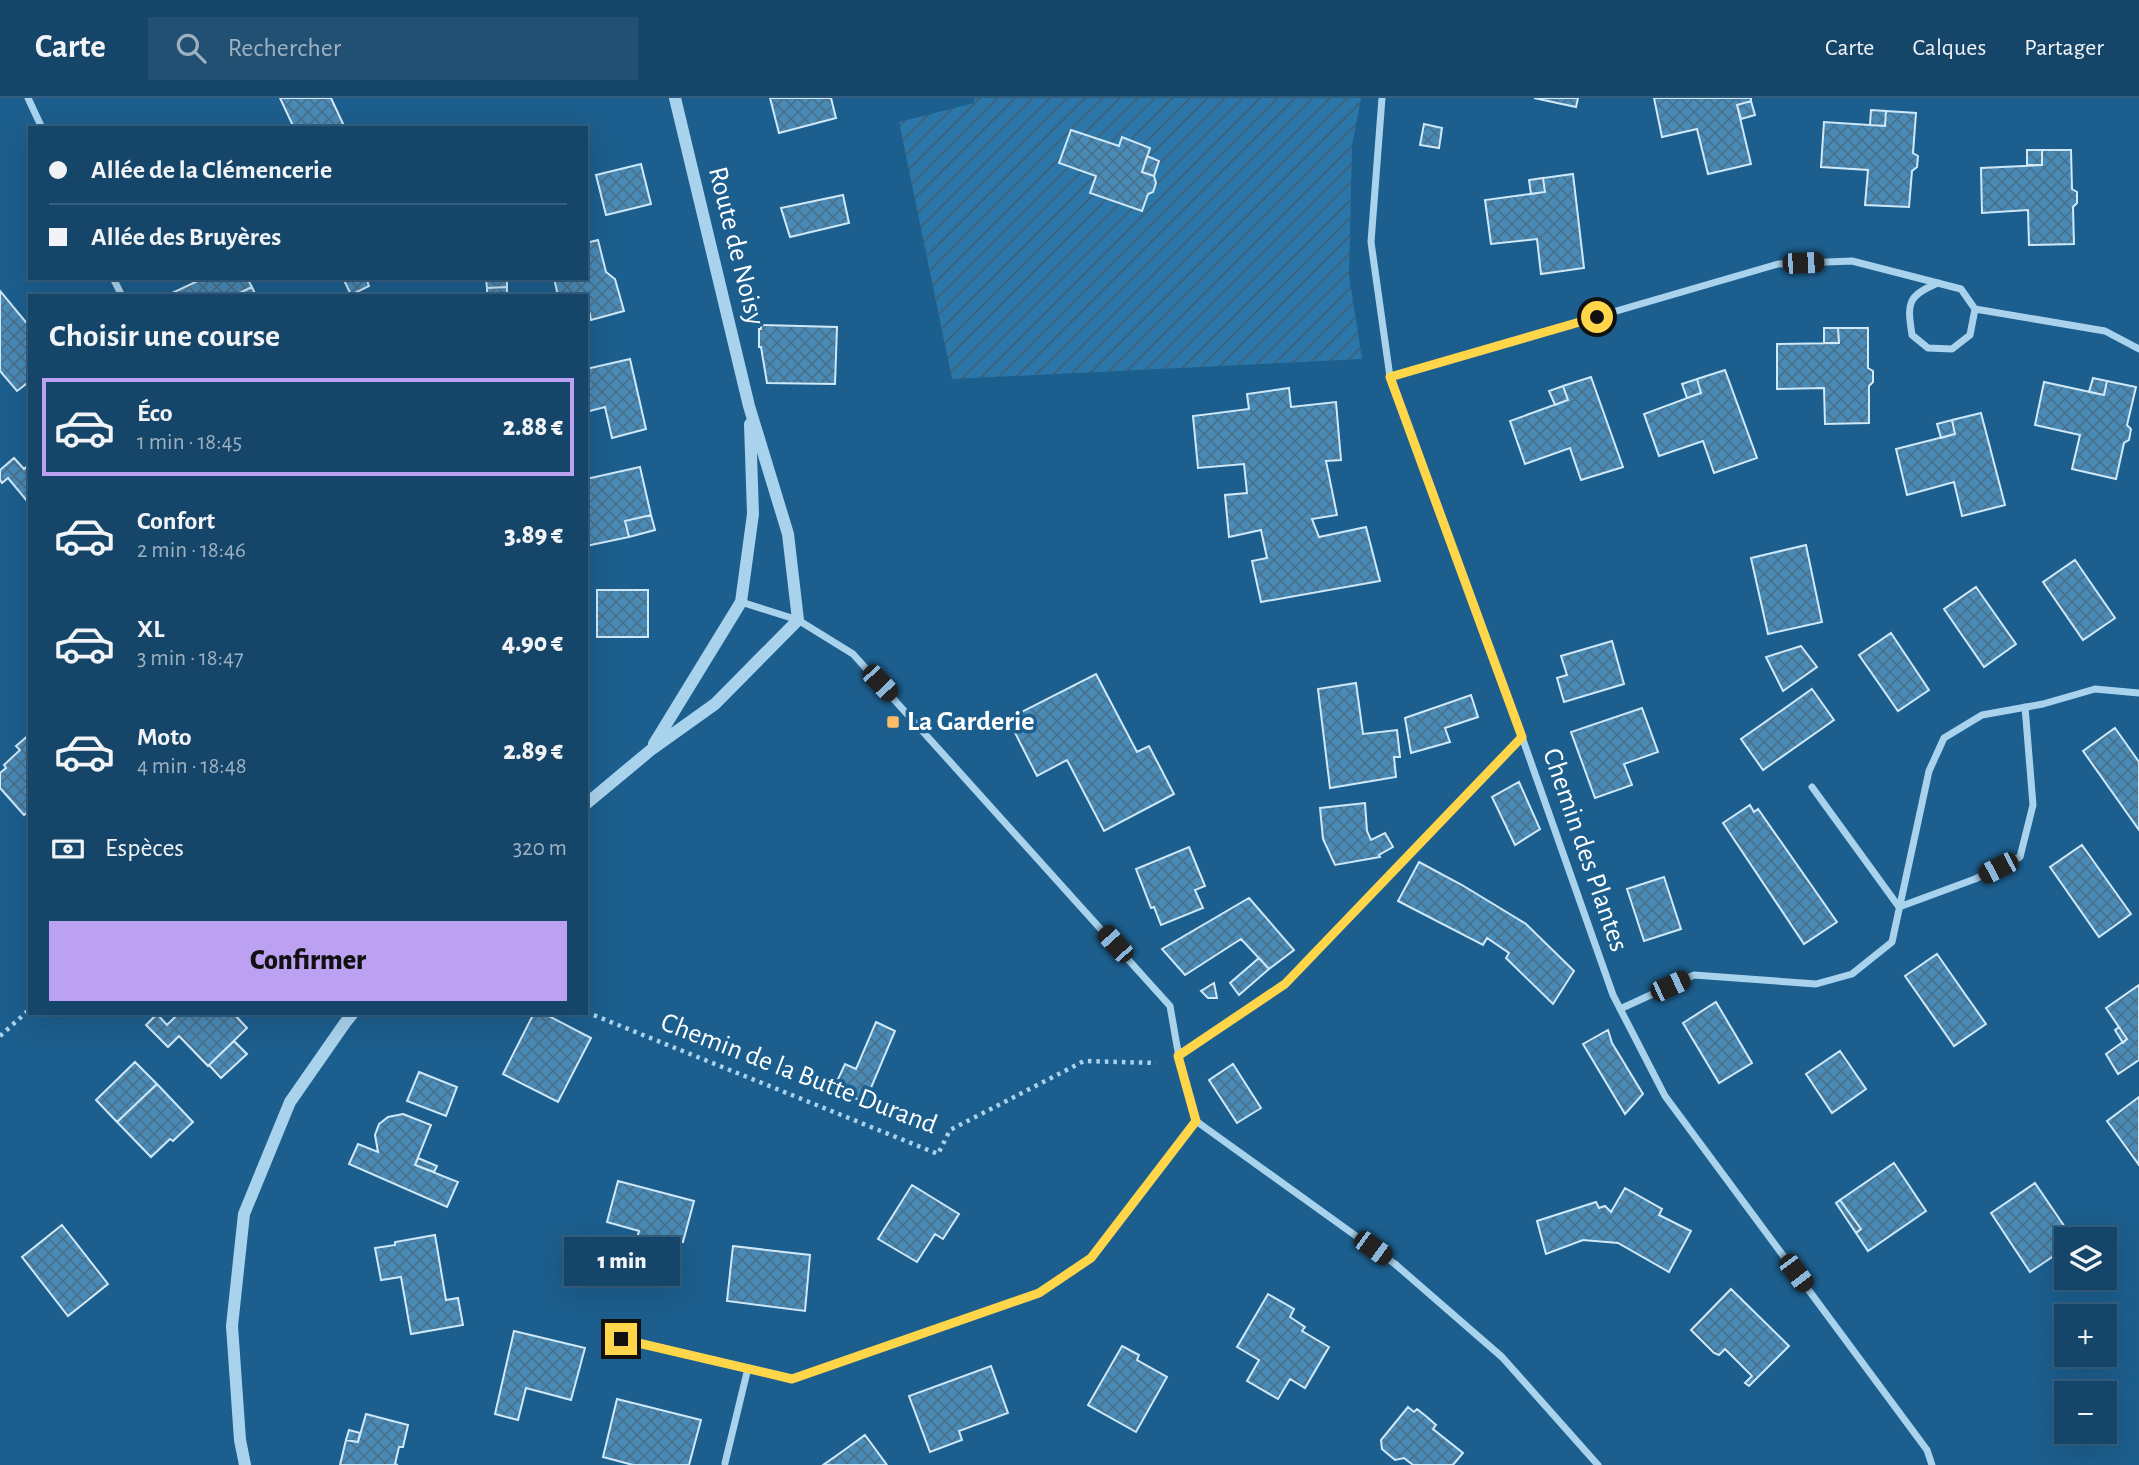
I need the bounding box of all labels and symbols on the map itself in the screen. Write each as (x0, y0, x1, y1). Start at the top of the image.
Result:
street label: Route de Noisy (703, 164, 769, 328)
car (1782, 252, 1825, 274)
route start (1581, 301, 1613, 333)
car (858, 660, 903, 706)
place label: La Garderie (907, 708, 1035, 736)
marker: La Garderie (885, 714, 901, 730)
street label: Chemin des Plantes (1537, 745, 1633, 955)
car (1975, 849, 2022, 887)
car (1094, 921, 1137, 967)
car (1647, 968, 1694, 1004)
street label: Chemin de la Butte Durand (657, 1008, 941, 1140)
car (1350, 1227, 1397, 1269)
callout: 1 min (563, 1238, 679, 1286)
car (1775, 1250, 1818, 1296)
route end (605, 1323, 637, 1355)

